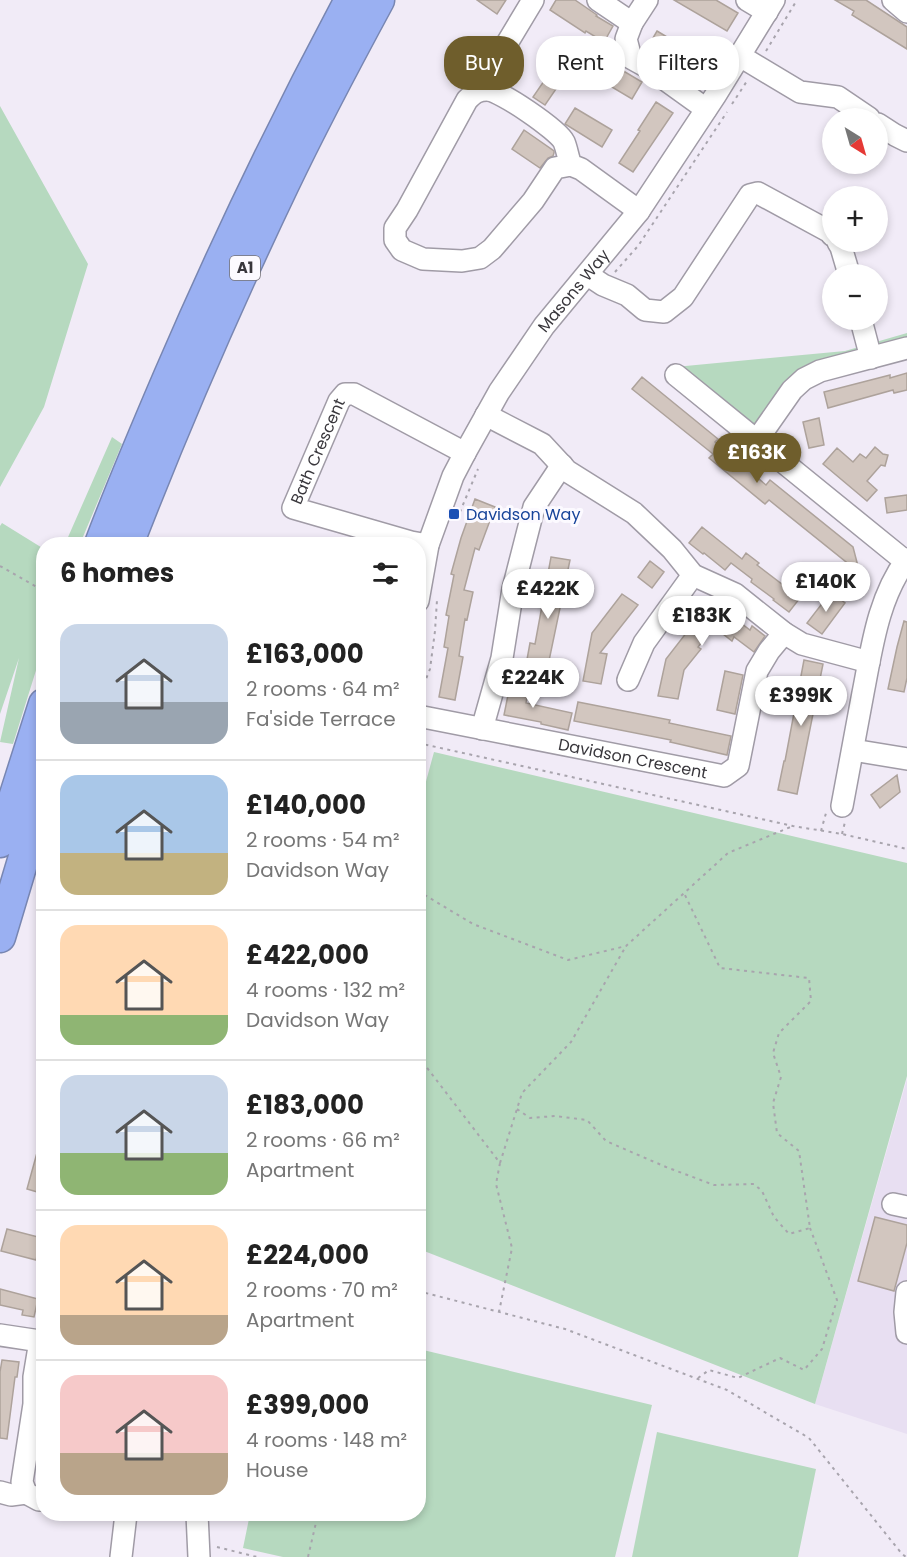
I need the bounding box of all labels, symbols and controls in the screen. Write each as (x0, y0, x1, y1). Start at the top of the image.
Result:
chip: Buy (444, 36, 524, 90)
chip: Rent (536, 36, 625, 90)
chip: Filters (637, 36, 739, 90)
north arrow (822, 108, 888, 174)
map controls (822, 108, 888, 330)
button: + (822, 186, 888, 252)
street label: Masons Way (533, 244, 615, 337)
road number: A1 (230, 256, 260, 280)
button: − (822, 264, 888, 330)
street label: Bath Crescent (285, 395, 351, 508)
pin: £163K (715, 433, 799, 484)
text: £163K (727, 438, 787, 466)
place label: Davidson Way (466, 503, 580, 526)
marker: Davidson Way (447, 507, 461, 521)
text: 6 homes (60, 555, 174, 591)
icon: filters (369, 557, 402, 590)
pin: £140K (784, 562, 868, 613)
text: £140K (795, 567, 857, 595)
pin: £422K (506, 569, 590, 620)
text: £422K (516, 574, 580, 602)
pin: £183K (660, 596, 744, 647)
text: £183K (672, 601, 732, 629)
text: £163,000 (246, 636, 364, 672)
icon: home (108, 648, 180, 720)
pin: £224K (491, 658, 575, 709)
text: £224K (501, 663, 565, 691)
text: 2 rooms · 64 m² (246, 675, 400, 703)
pin: £399K (759, 676, 843, 727)
text: £399K (769, 681, 833, 709)
text: Fa'side Terrace (246, 705, 396, 733)
street label: Davidson Crescent (556, 733, 709, 785)
text: £140,000 (246, 787, 366, 823)
icon: home (108, 799, 180, 871)
text: 2 rooms · 54 m² (246, 826, 400, 854)
text: Davidson Way (246, 856, 389, 884)
text: £422,000 (246, 937, 369, 973)
icon: home (108, 949, 180, 1021)
text: 4 rooms · 132 m² (246, 976, 405, 1004)
text: Davidson Way (246, 1006, 389, 1034)
text: £183,000 (246, 1087, 364, 1123)
icon: home (108, 1099, 180, 1171)
text: 2 rooms · 66 m² (246, 1126, 400, 1154)
text: Apartment (246, 1156, 354, 1184)
text: £224,000 (246, 1237, 369, 1273)
icon: home (108, 1249, 180, 1321)
text: 2 rooms · 70 m² (246, 1276, 398, 1304)
text: Apartment (246, 1306, 354, 1334)
text: £399,000 (246, 1387, 369, 1423)
icon: home (108, 1399, 180, 1471)
text: 4 rooms · 148 m² (246, 1426, 407, 1454)
text: House (246, 1456, 308, 1484)

